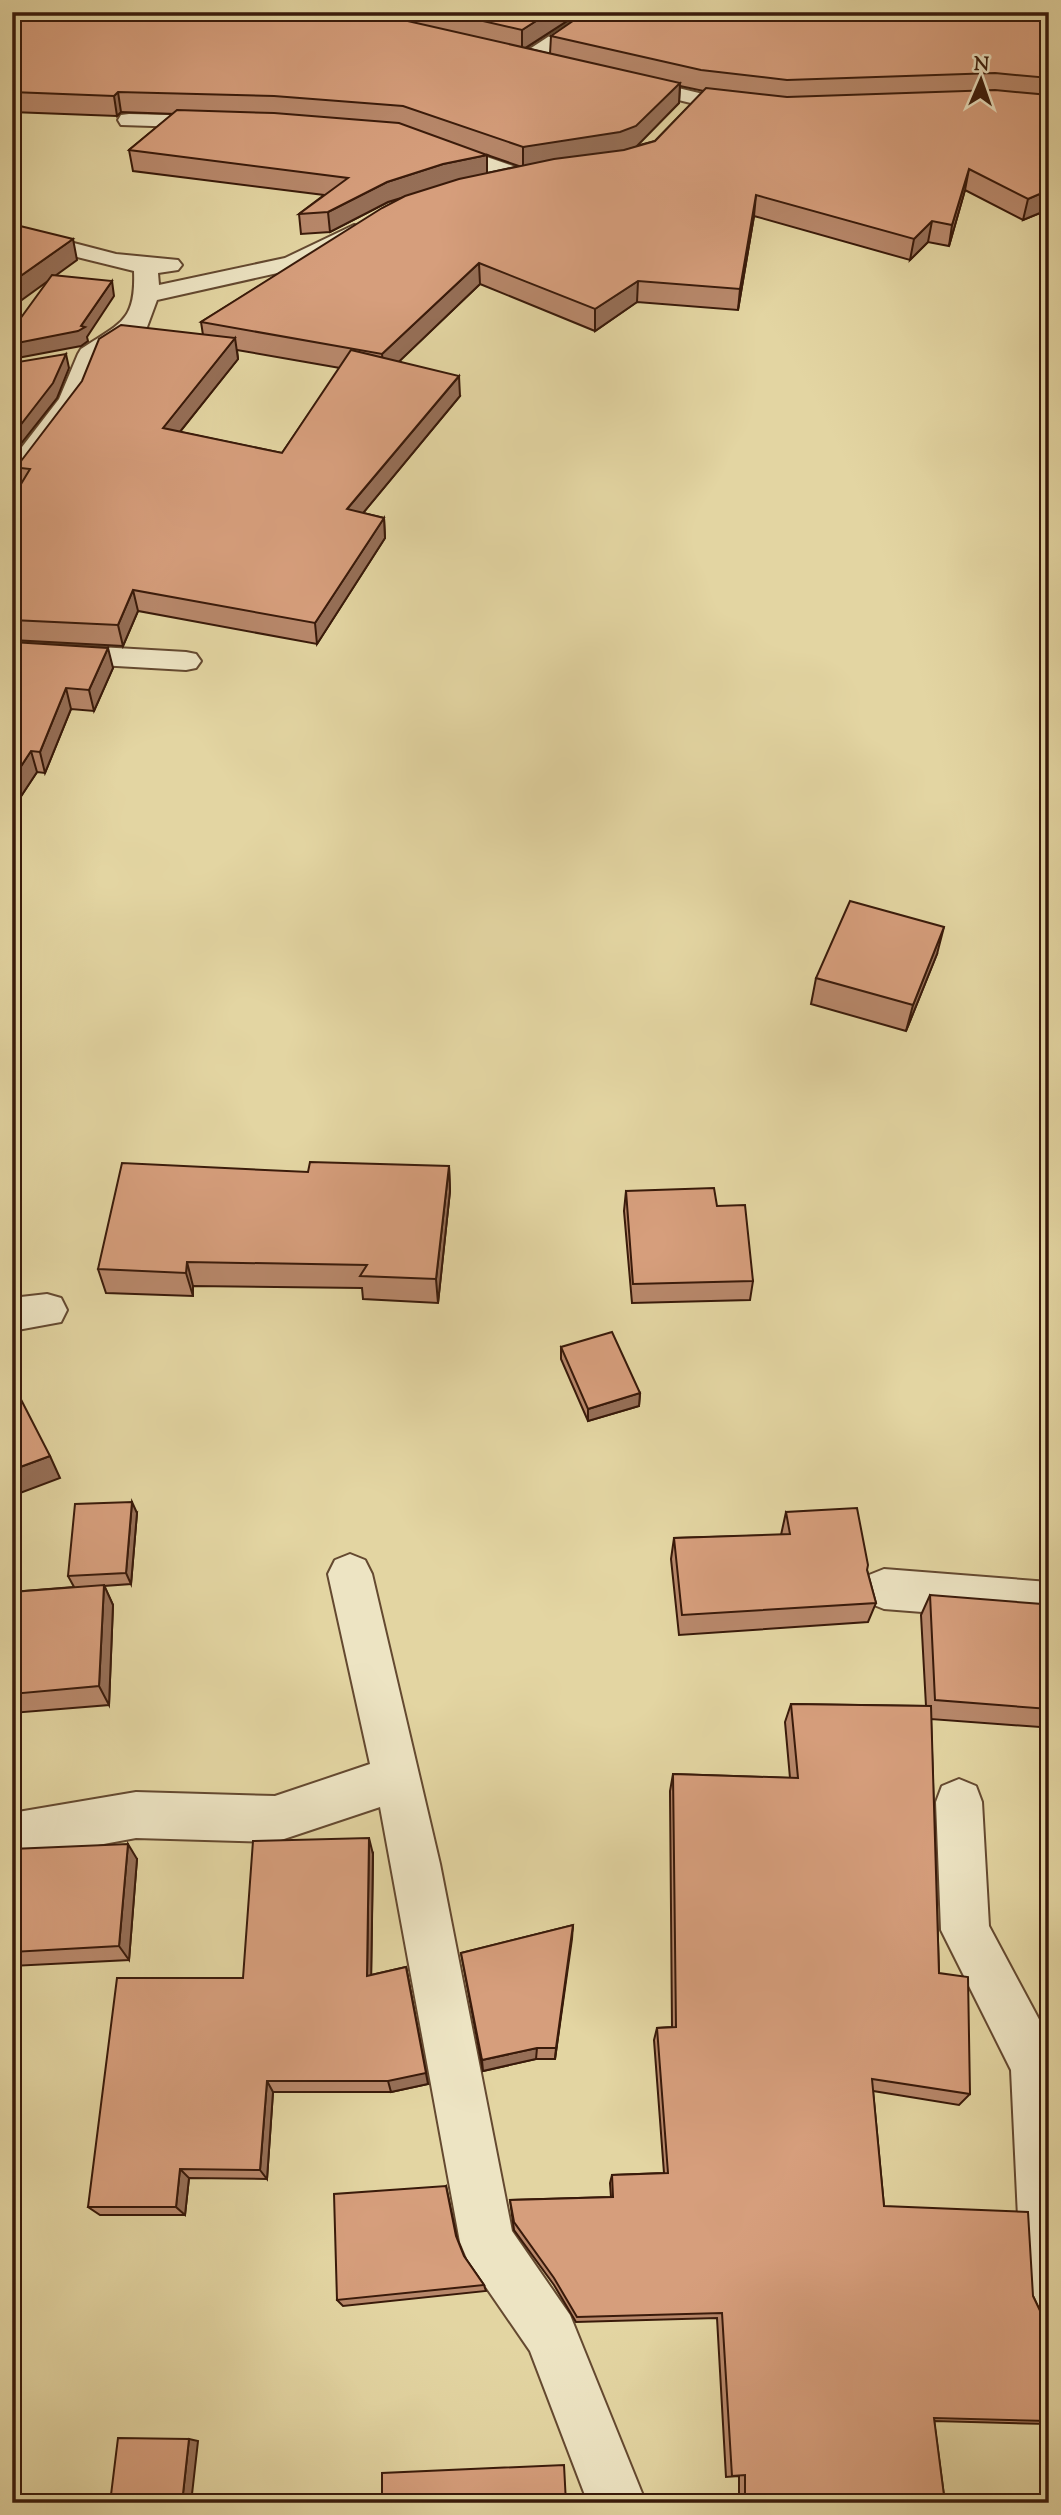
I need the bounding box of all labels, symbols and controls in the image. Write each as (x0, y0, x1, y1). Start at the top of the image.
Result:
north arrow (946, 46, 1016, 116)
text: N (973, 52, 990, 79)

